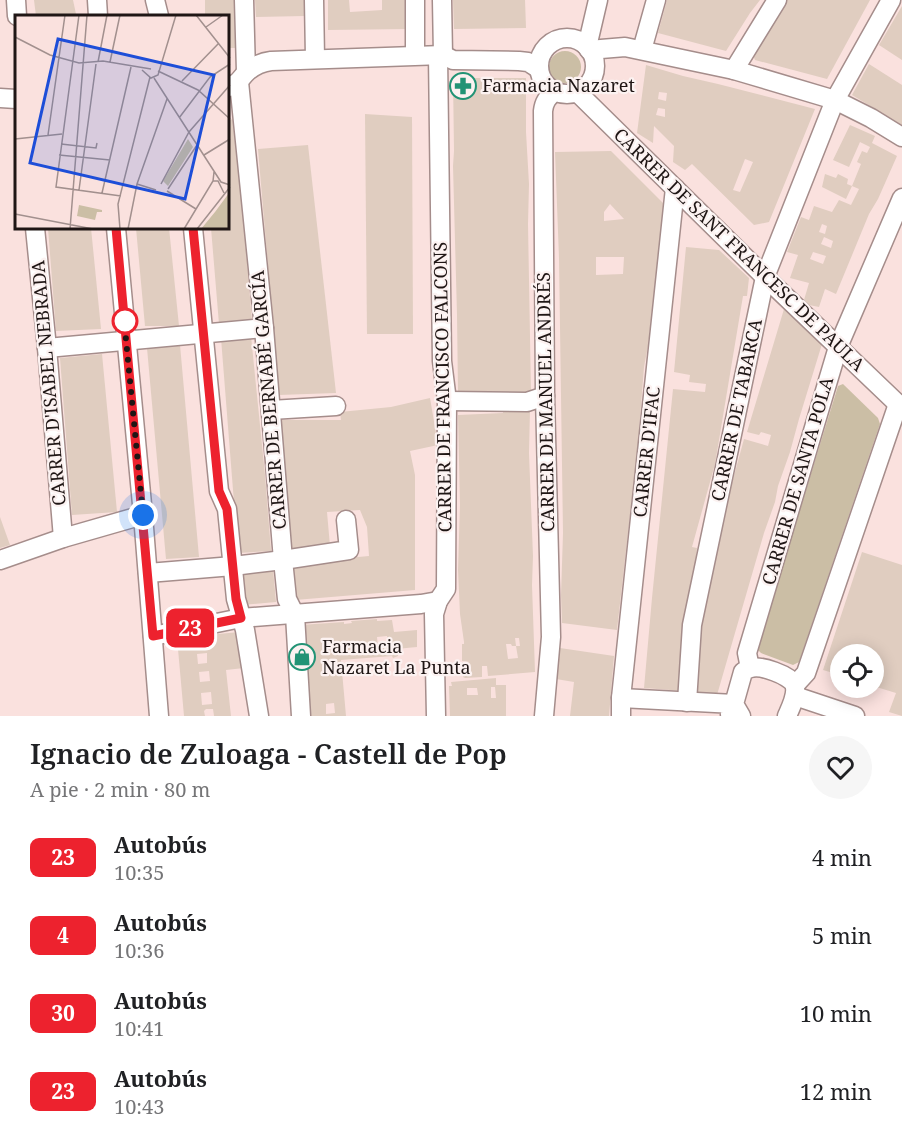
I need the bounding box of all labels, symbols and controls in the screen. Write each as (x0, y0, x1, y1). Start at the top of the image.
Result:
inset map (15, 15, 230, 230)
pharmacy icon: Farmacia Nazaret (448, 71, 478, 101)
place label: Farmacia Nazaret (482, 73, 635, 97)
street label: CARRER DE SANT FRANCESC DE PAULA (609, 122, 871, 376)
street label: CARRER DE FRANCISCO FALCONS (427, 242, 457, 533)
street label: CARRER D'ISABEL NEBRADA (25, 259, 71, 507)
street label: CARRER DE BERNABÉ GARCÍA (245, 269, 291, 531)
street label: CARRER DE MANUEL ANDRÉS (531, 272, 559, 532)
unlabelled marker (112, 308, 138, 334)
street label: CARRER DE TABARCA (705, 316, 767, 503)
street label: CARRER DE SANTA POLA (756, 374, 838, 588)
street label: CARRER D'IFAC (627, 385, 665, 519)
your location (128, 500, 158, 530)
line badge: 23 (163, 608, 217, 648)
text: 23 (178, 614, 202, 642)
place label: Farmacia Nazaret La Punta (322, 634, 471, 679)
shop icon: Farmacia Nazaret La Punta (287, 642, 317, 672)
map controls (830, 644, 884, 698)
button: locate (830, 644, 884, 698)
text: Ignacio de Zuloaga - Castell de Pop (30, 734, 507, 772)
button: heart (809, 736, 872, 799)
text: A pie · 2 min · 80 m (30, 776, 211, 803)
text: Autobús (114, 829, 207, 859)
text: 4 min (812, 842, 872, 872)
text: 23 (51, 843, 75, 871)
text: 10:35 (114, 859, 164, 886)
text: Autobús (114, 907, 207, 937)
text: 5 min (812, 920, 872, 950)
text: 4 (57, 921, 69, 949)
text: 10:36 (114, 937, 164, 964)
text: Autobús (114, 985, 207, 1015)
text: 10 min (800, 998, 872, 1028)
text: 30 (51, 999, 75, 1027)
text: 10:41 (114, 1015, 164, 1042)
text: Autobús (114, 1063, 207, 1093)
text: 12 min (800, 1076, 872, 1106)
text: 23 (51, 1077, 75, 1105)
text: 10:43 (114, 1093, 164, 1120)

